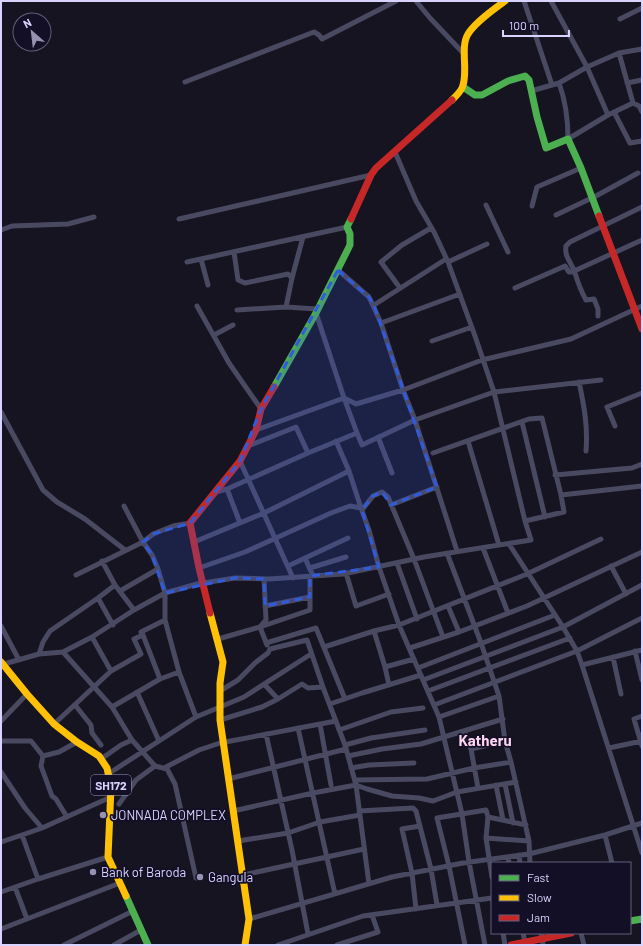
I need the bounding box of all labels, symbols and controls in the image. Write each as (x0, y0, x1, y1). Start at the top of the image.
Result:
north arrow (12, 12, 52, 52)
scale bar (503, 12, 569, 38)
text: N (21, 15, 33, 30)
text: 100 m (509, 18, 539, 32)
district label: Katheru (458, 731, 512, 749)
road number: SH172 (91, 775, 131, 795)
place label: JONNADA COMPLEX (111, 807, 226, 823)
marker: JONNADA COMPLEX (98, 810, 108, 820)
legend (491, 862, 631, 934)
place label: Bank of Baroda (101, 864, 186, 880)
marker: Bank of Baroda (88, 867, 98, 877)
place label: Gangula (208, 869, 253, 885)
text: Fast (527, 870, 550, 884)
marker: Gangula (195, 872, 205, 882)
text: Slow (527, 890, 552, 904)
text: Jam (527, 910, 550, 924)

